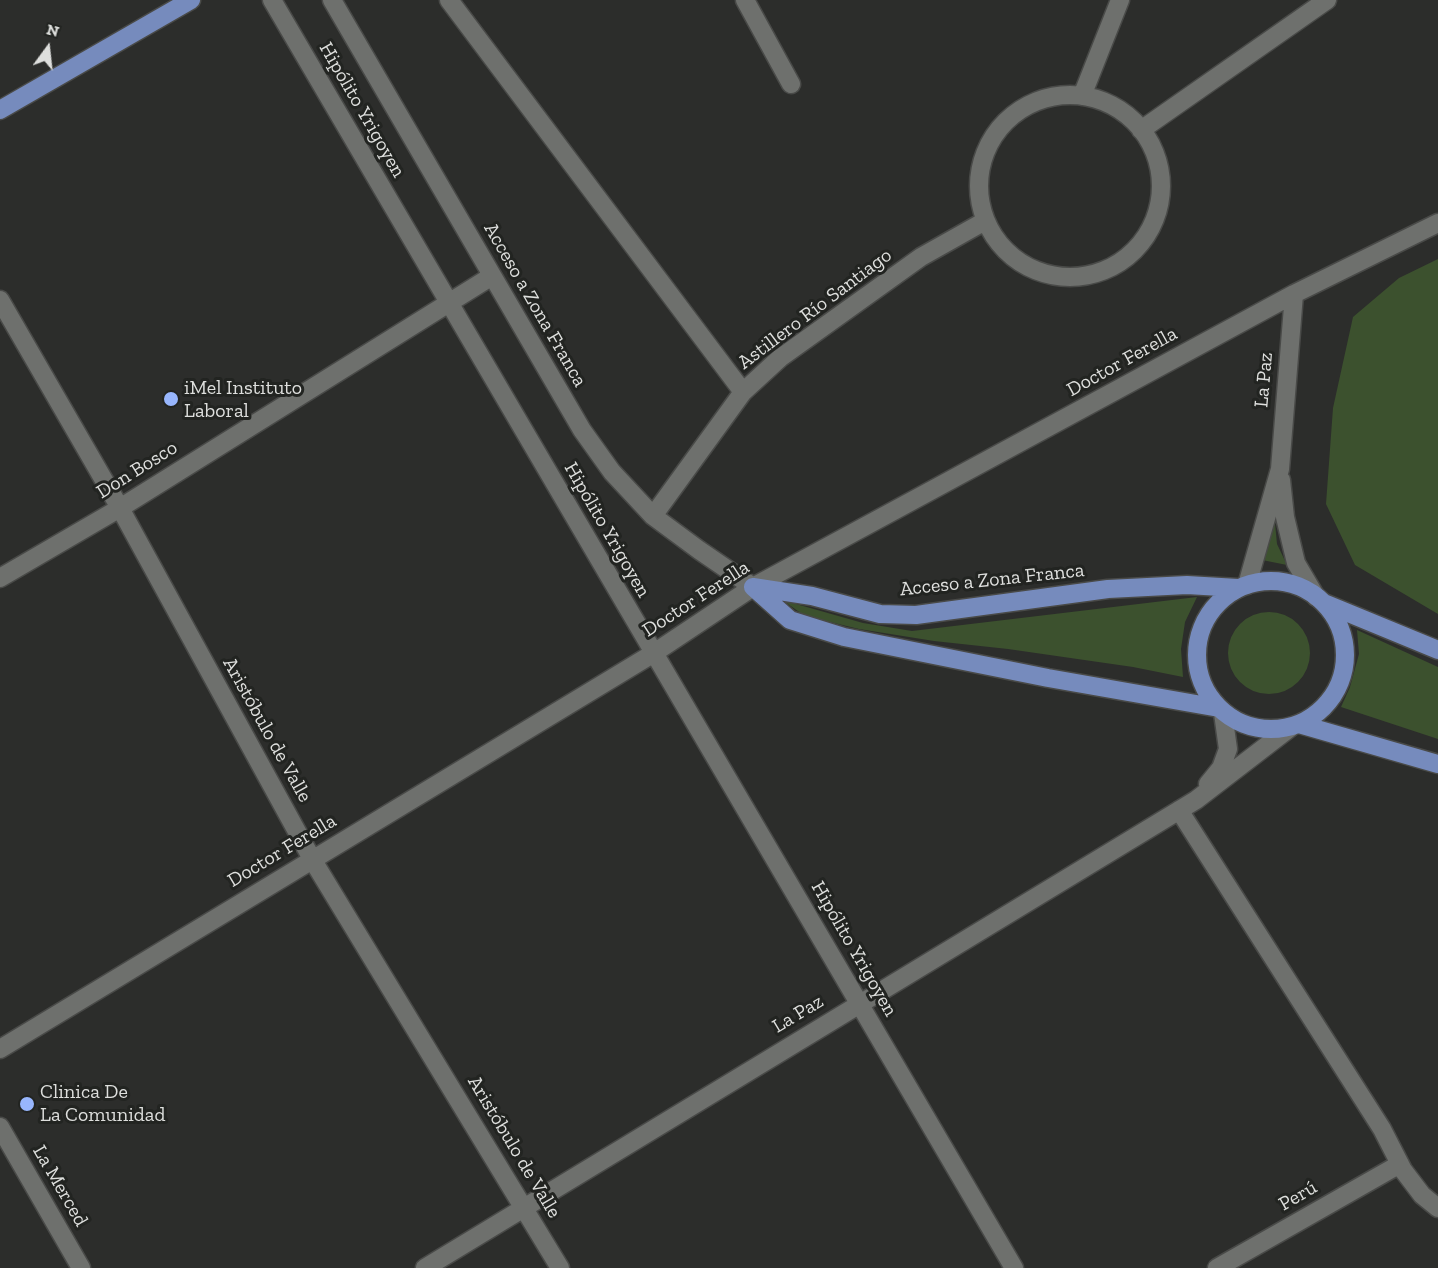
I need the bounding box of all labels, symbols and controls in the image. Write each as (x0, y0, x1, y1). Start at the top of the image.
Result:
north arrow (18, 18, 78, 78)
text: N (44, 19, 61, 41)
street label: Hipólito Yrigoyen (314, 38, 410, 182)
street label: Acceso a Zona Franca (478, 219, 592, 391)
street label: Astillero Río Santiago (733, 243, 897, 375)
street label: Doctor Ferella (1063, 322, 1181, 402)
street label: La Paz (1250, 351, 1278, 409)
place label: iMel Instituto Laboral (184, 376, 302, 423)
marker: iMel Instituto Laboral (162, 390, 180, 408)
street label: Don Bosco (92, 436, 182, 504)
street label: Hipólito Yrigoyen (559, 458, 655, 602)
street label: Doctor Ferella (638, 556, 754, 642)
street label: Acceso a Zona Franca (899, 558, 1085, 602)
street label: Aristóbulo de Valle (217, 653, 317, 807)
street label: Doctor Ferella (223, 809, 341, 893)
street label: Hipólito Yrigoyen (806, 877, 902, 1021)
street label: La Paz (768, 989, 828, 1039)
street label: Aristóbulo de Valle (462, 1072, 566, 1222)
place label: Clinica De La Comunidad (40, 1080, 165, 1127)
marker: Clinica De La Comunidad (18, 1095, 36, 1113)
street label: La Merced (27, 1141, 93, 1231)
street label: Perú (1275, 1176, 1321, 1216)

